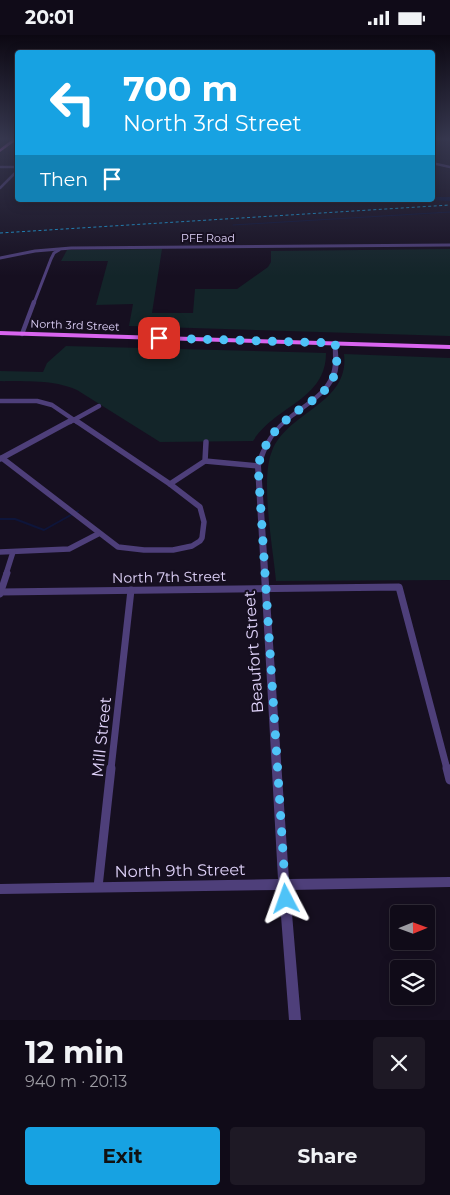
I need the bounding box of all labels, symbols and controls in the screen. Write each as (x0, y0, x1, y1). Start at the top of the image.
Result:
text: 20:01 (25, 6, 74, 29)
text: 700 m (123, 67, 238, 110)
icon: left (40, 70, 105, 135)
text: North 3rd Street (123, 110, 302, 137)
icon: arrive (98, 165, 126, 193)
text: Then (40, 168, 88, 191)
street label: PFE Road (181, 231, 235, 245)
street label: North 3rd Street (30, 316, 120, 334)
pin (138, 317, 180, 359)
icon: arrive (145, 324, 173, 352)
street label: North 7th Street (112, 567, 226, 587)
street label: Beaufort Street (240, 590, 267, 714)
street label: Mill Street (88, 695, 115, 778)
street label: North 9th Street (114, 860, 246, 881)
position arrow (259, 872, 311, 924)
north arrow (390, 905, 435, 950)
map controls (390, 905, 435, 1005)
button: layers (390, 960, 435, 1005)
text: 12 min (25, 1034, 124, 1071)
button: close (373, 1037, 425, 1089)
text: 940 m · 20:13 (25, 1072, 127, 1091)
button: Exit (25, 1127, 220, 1185)
button: Share (230, 1127, 425, 1185)

